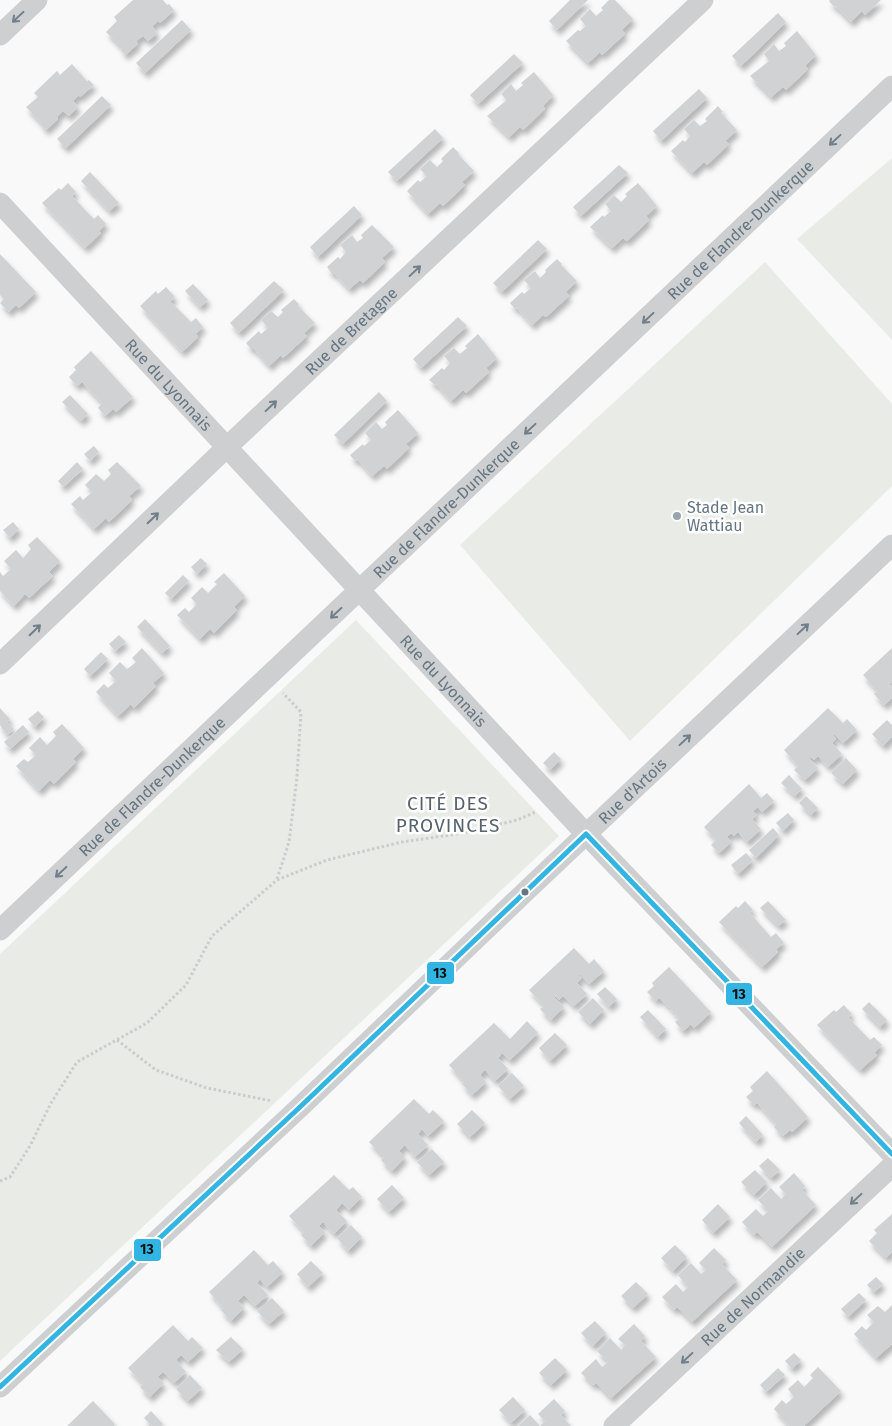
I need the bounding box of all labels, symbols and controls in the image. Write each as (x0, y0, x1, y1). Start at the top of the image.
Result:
one-way arrow (12, 11, 25, 23)
one-way arrow (829, 134, 841, 146)
street label: Rue de Flandre-Dunkerque (663, 156, 817, 303)
one-way arrow (408, 265, 421, 277)
street label: Rue de Bretagne (301, 283, 401, 378)
one-way arrow (642, 312, 654, 324)
street label: Rue du Lyonnais (121, 335, 216, 435)
one-way arrow (264, 400, 277, 412)
one-way arrow (524, 423, 536, 435)
street label: Rue de Flandre-Dunkerque (369, 434, 523, 582)
place label: Stade Jean Wattiau (687, 498, 764, 535)
marker: Stade Jean Wattiau (671, 510, 683, 522)
one-way arrow (147, 512, 159, 524)
one-way arrow (329, 607, 342, 619)
one-way arrow (797, 623, 809, 635)
one-way arrow (29, 624, 42, 636)
street label: Rue du Lyonnais (396, 631, 491, 731)
street label: Rue de Flandre-Dunkerque (75, 713, 229, 860)
one-way arrow (678, 734, 691, 746)
street label: Rue d'Artois (594, 754, 670, 827)
district label: CITÉ DES PROVINCES (396, 792, 500, 837)
one-way arrow (55, 866, 67, 878)
unlabelled marker (520, 887, 530, 897)
line badge: 13 (426, 961, 455, 985)
text: 13 (433, 965, 447, 982)
line badge: 13 (725, 982, 753, 1006)
text: 13 (732, 986, 746, 1003)
one-way arrow (850, 1193, 863, 1205)
line badge: 13 (133, 1238, 162, 1262)
text: 13 (140, 1241, 154, 1258)
street label: Rue de Normandie (697, 1243, 809, 1349)
one-way arrow (680, 1352, 693, 1364)

